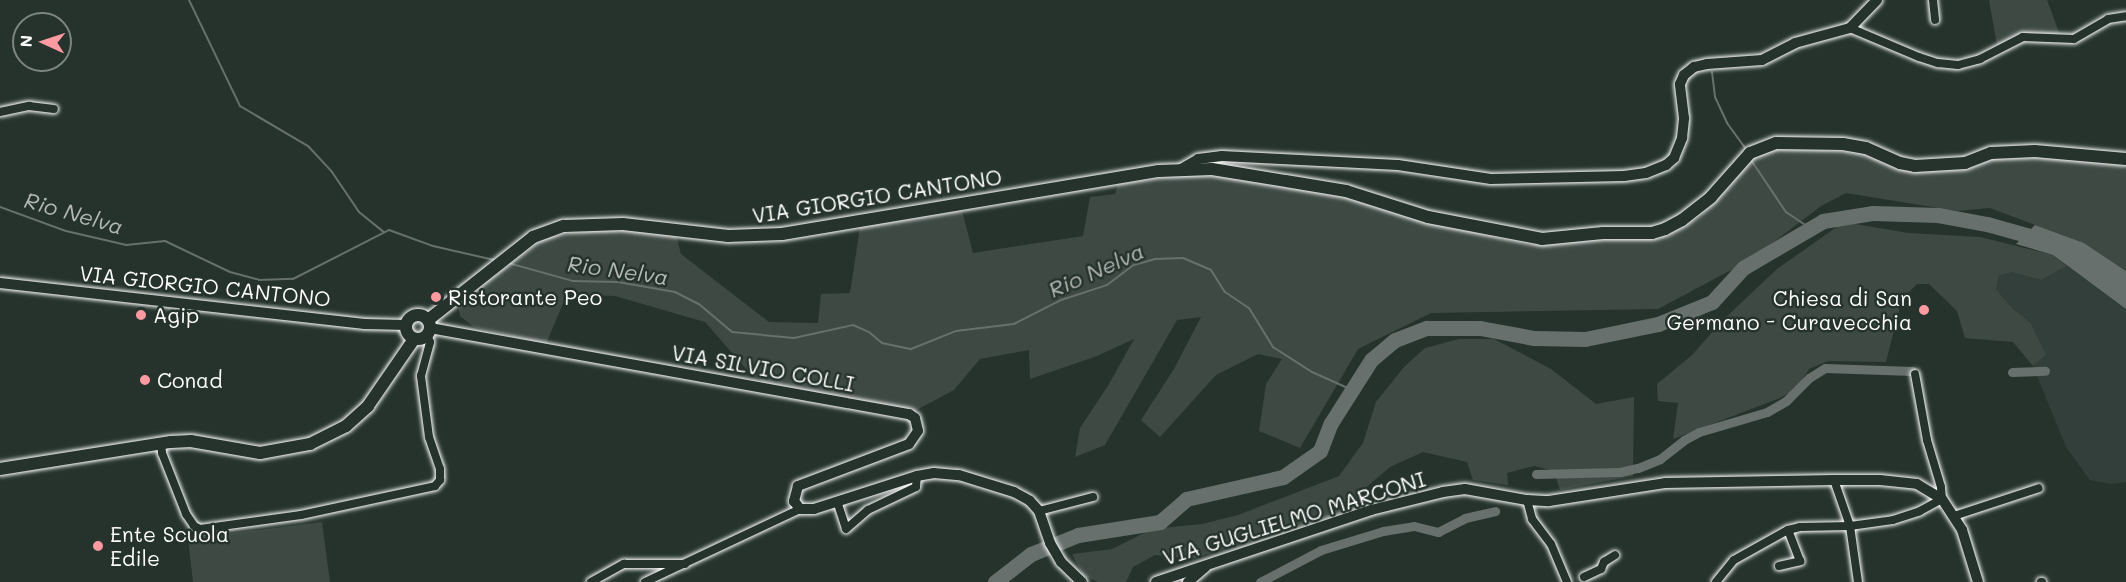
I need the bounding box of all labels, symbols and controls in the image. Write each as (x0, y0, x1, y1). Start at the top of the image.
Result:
north arrow (12, 12, 72, 72)
text: N (15, 35, 36, 48)
street label: VIA GIORGIO CANTONO (750, 164, 1004, 228)
water label: Rio Nelva (22, 186, 126, 240)
water label: Rio Nelva (1044, 237, 1148, 303)
water label: Rio Nelva (566, 250, 670, 290)
street label: VIA GIORGIO CANTONO (78, 260, 332, 312)
place label: Ristorante Peo (448, 284, 602, 310)
place label: Chiesa di San Germano - Curavecchia (1666, 285, 1912, 335)
marker: Ristorante Peo (429, 290, 443, 304)
place label: Agip (153, 302, 199, 328)
marker: Chiesa di San Germano - Curavecchia (1917, 303, 1931, 317)
marker: Agip (134, 308, 148, 322)
street label: VIA SILVIO COLLI (670, 340, 856, 396)
place label: Conad (157, 367, 222, 393)
marker: Conad (138, 373, 152, 387)
street label: VIA GUGLIELMO MARCONI (1160, 466, 1428, 570)
place label: Ente Scuola Edile (110, 521, 229, 571)
marker: Ente Scuola Edile (91, 539, 105, 553)

